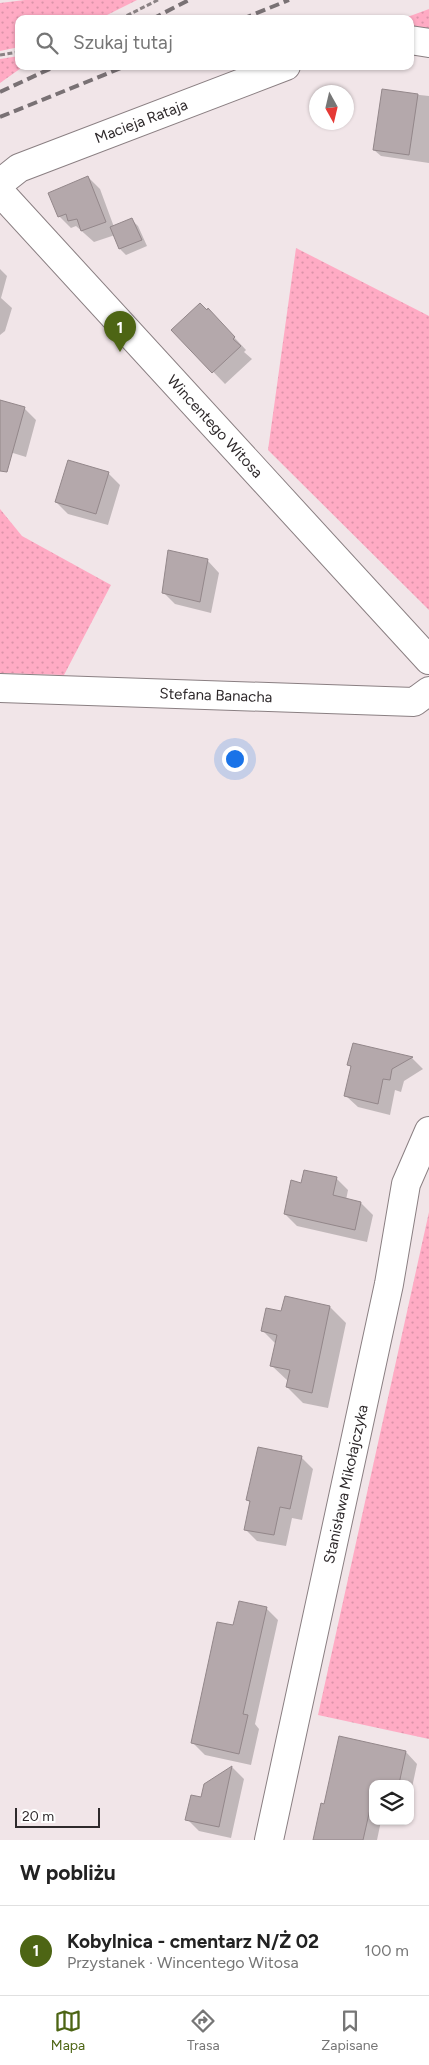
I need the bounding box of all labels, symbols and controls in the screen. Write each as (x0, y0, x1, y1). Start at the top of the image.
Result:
search box (15, 15, 414, 70)
icon: search (33, 29, 61, 57)
text: Szukaj tutaj (73, 31, 173, 54)
north arrow (309, 85, 354, 130)
street label: Macieja Rataja (92, 95, 190, 147)
pin: 1 (104, 311, 136, 352)
street label: Wincentego Witosa (163, 371, 266, 481)
street label: Stefana Banacha (159, 684, 273, 706)
your location (222, 746, 248, 772)
street label: Stanisława Mikołajczyka (320, 1403, 372, 1565)
map controls (369, 1780, 414, 1825)
button: layers (369, 1780, 414, 1825)
scale bar (15, 1805, 100, 1828)
text: 20 m (22, 1808, 54, 1825)
text: W pobliżu (20, 1860, 116, 1885)
text: Kobylnica - cmentarz N/Ż 02 (67, 1930, 319, 1953)
text: 1 (33, 1941, 39, 1960)
text: 100 m (364, 1941, 409, 1960)
text: Przystanek · Wincentego Witosa (67, 1953, 299, 1972)
tab: Mapa (51, 2007, 85, 2054)
tab: Trasa (187, 2007, 220, 2054)
tab: Zapisane (321, 2007, 378, 2054)

